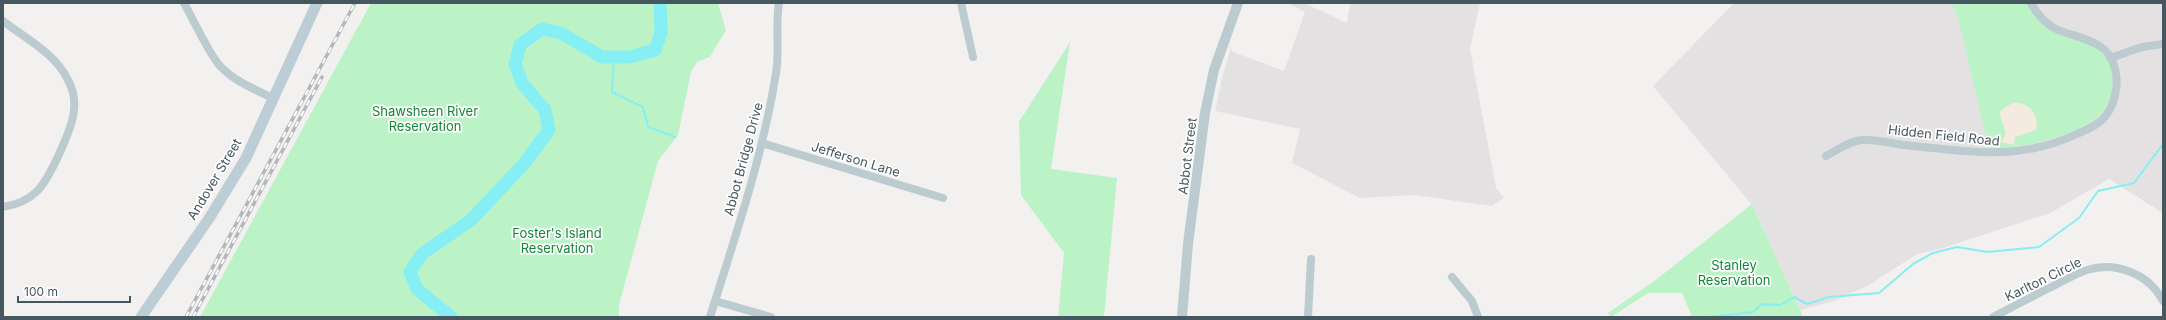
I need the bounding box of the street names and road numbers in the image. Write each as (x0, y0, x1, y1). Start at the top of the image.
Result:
street label: Abbot Bridge Drive (720, 101, 766, 217)
street label: Abbot Street (1174, 117, 1200, 195)
street label: Hidden Field Road (1887, 121, 2001, 149)
street label: Andover Street (183, 135, 245, 223)
street label: Jefferson Lane (810, 138, 902, 180)
street label: Karlton Circle (2002, 254, 2084, 304)

